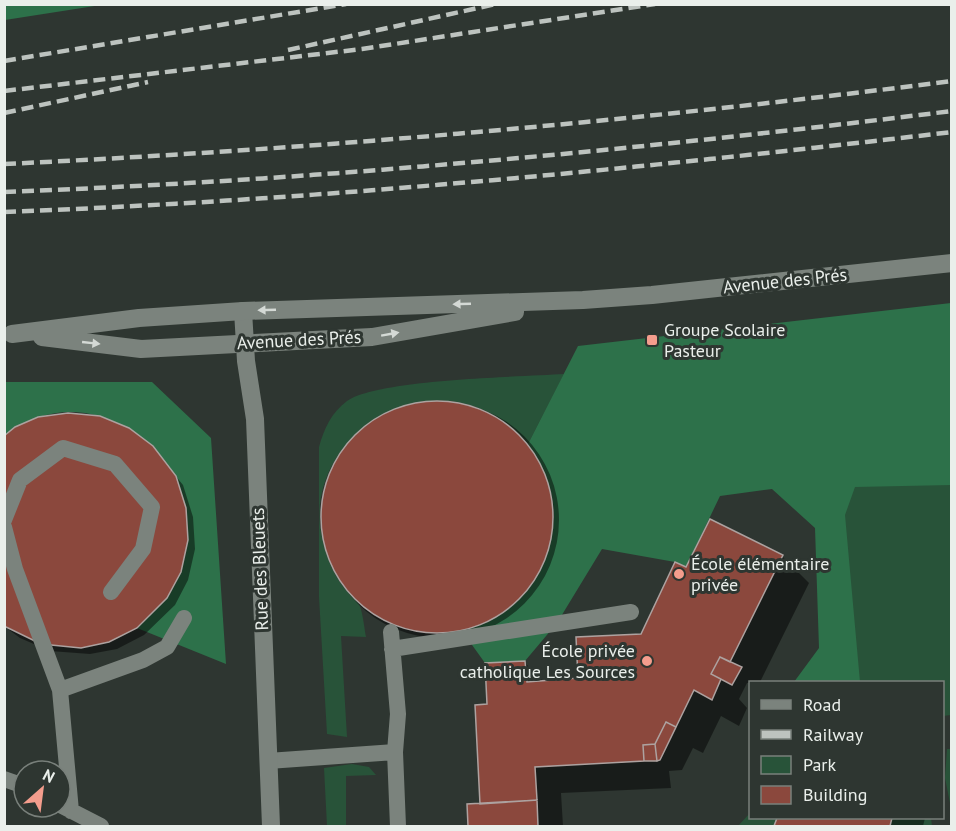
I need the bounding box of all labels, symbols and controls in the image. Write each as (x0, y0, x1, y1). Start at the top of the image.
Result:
street label: Avenue des Prés (722, 263, 848, 298)
one-way arrow (452, 300, 471, 309)
one-way arrow (258, 306, 277, 315)
place label: Groupe Scolaire Pasteur (664, 318, 785, 362)
street label: Avenue des Prés (236, 325, 362, 354)
one-way arrow (381, 329, 400, 338)
marker: Groupe Scolaire Pasteur (645, 333, 659, 347)
one-way arrow (81, 338, 100, 348)
street label: Rue des Bleuets (246, 507, 273, 631)
place label: École élémentaire privée (691, 552, 829, 596)
marker: École élémentaire privée (672, 567, 686, 581)
place label: École privée catholique Les Sources (460, 639, 635, 683)
marker: École privée catholique Les Sources (640, 654, 654, 668)
legend (749, 681, 944, 819)
text: Road (803, 693, 841, 716)
text: Railway (803, 723, 864, 746)
text: Park (803, 753, 836, 776)
north arrow (12, 759, 72, 819)
text: N (40, 764, 58, 787)
text: Building (803, 783, 867, 806)

